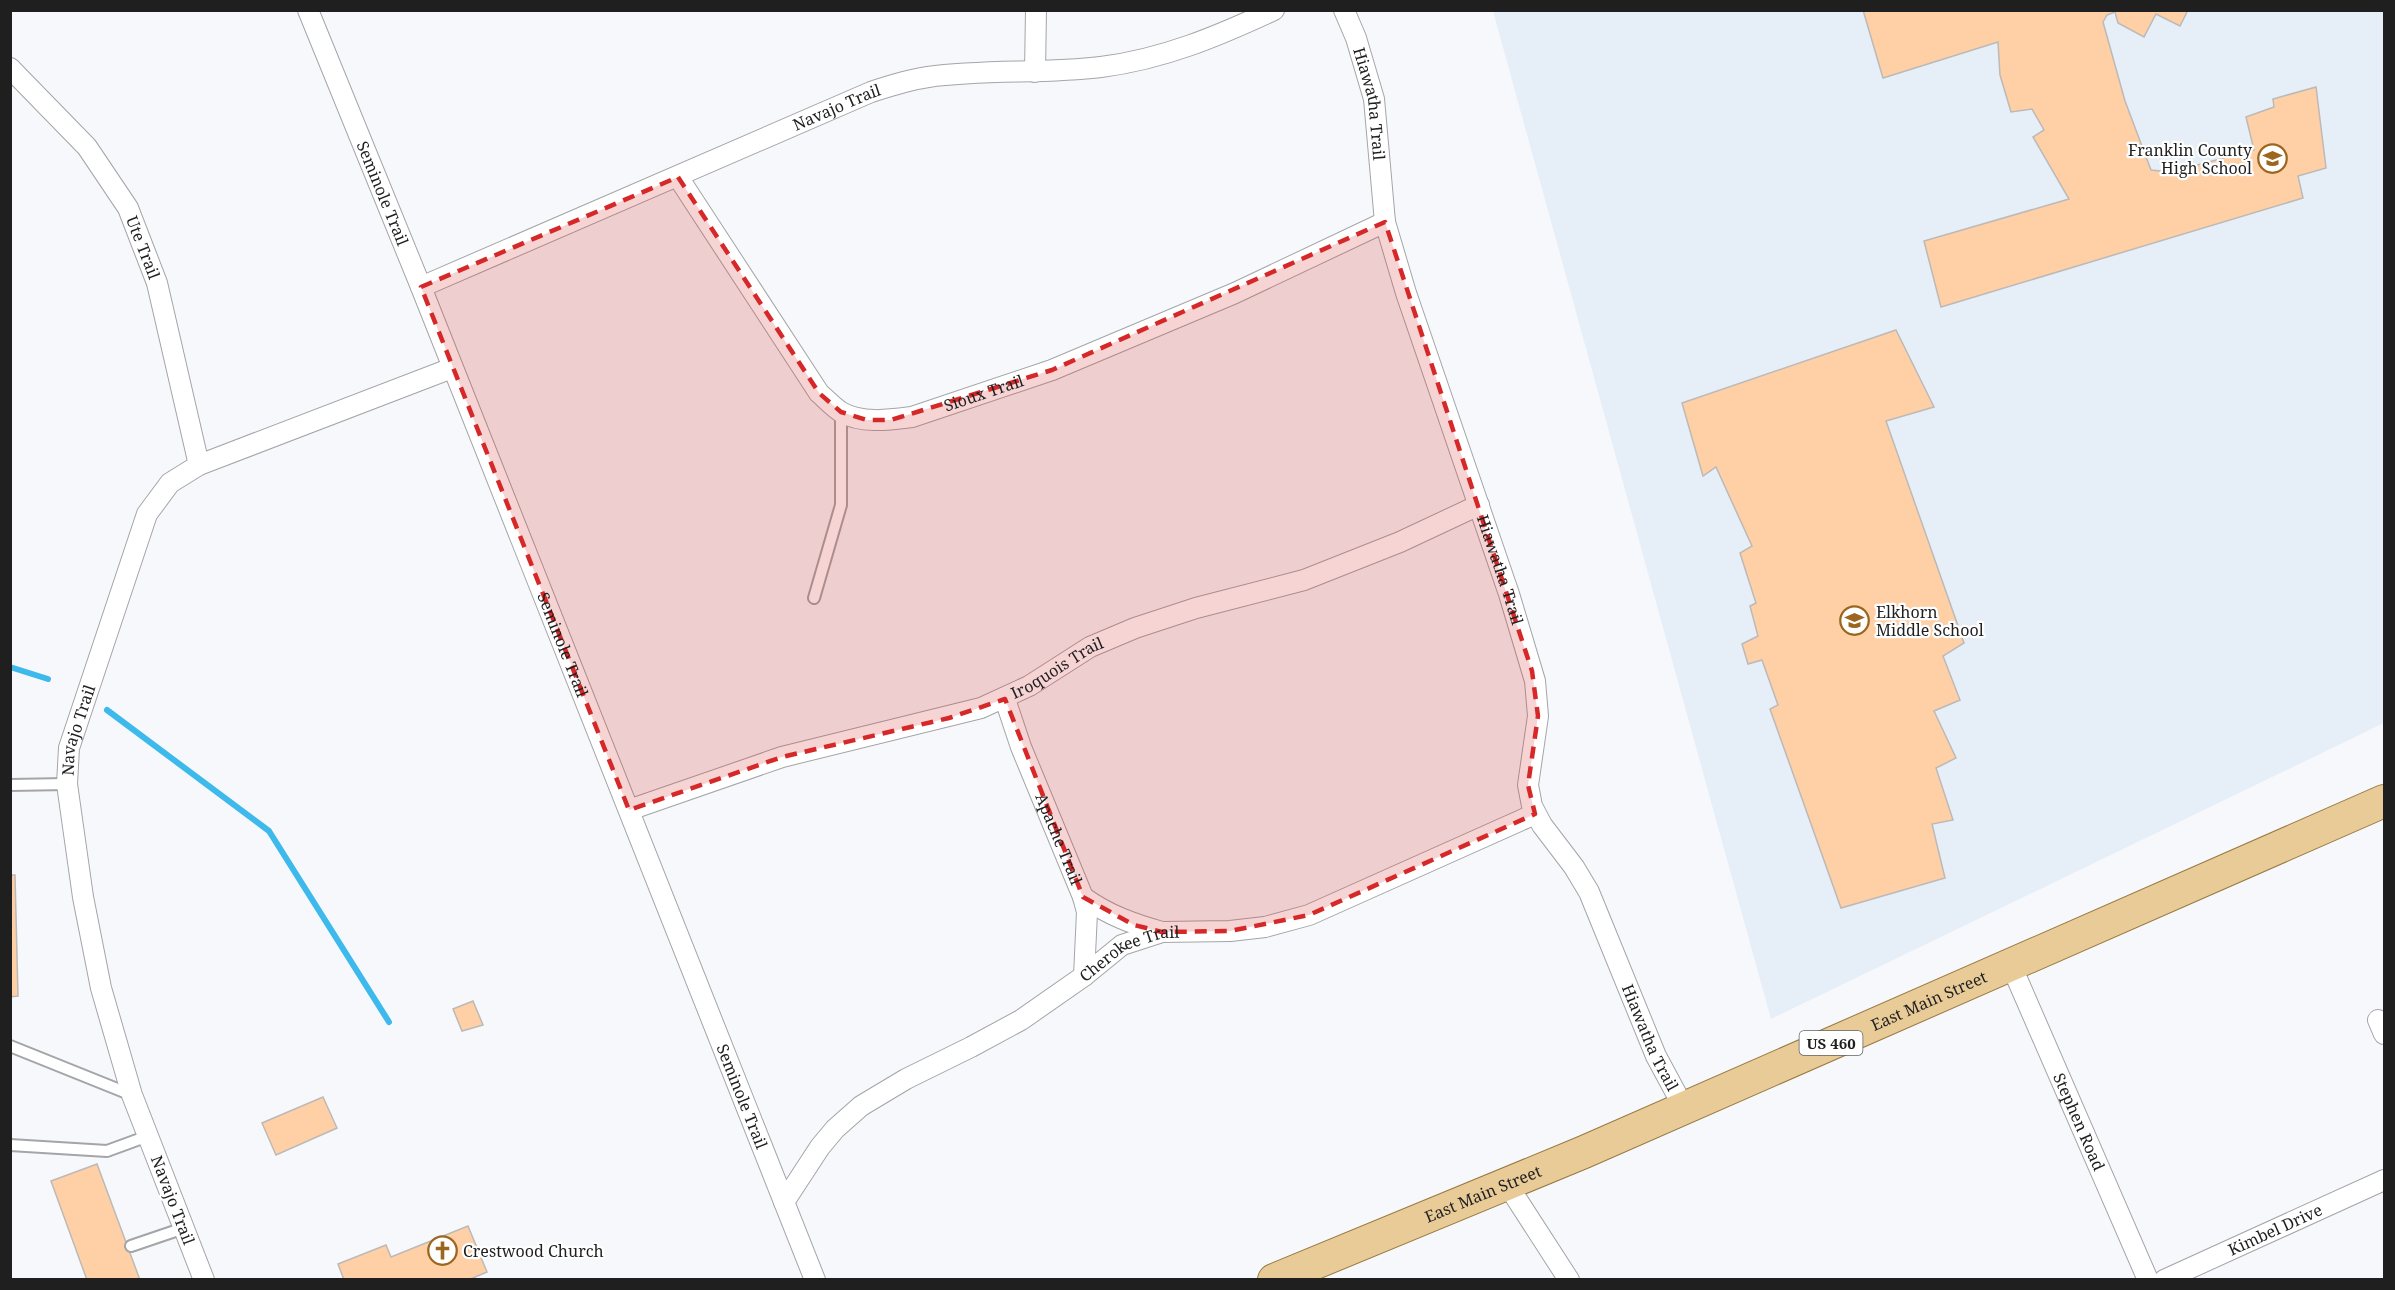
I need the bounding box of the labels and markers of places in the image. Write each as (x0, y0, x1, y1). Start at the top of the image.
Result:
place label: Franklin County High School (2128, 139, 2253, 179)
school or university icon: Franklin County High School (2257, 143, 2289, 175)
place label: Elkhorn Middle School (1876, 601, 1984, 641)
school or university icon: Elkhorn Middle School (1839, 605, 1871, 637)
church icon: Crestwood Church (426, 1235, 458, 1267)
place label: Crestwood Church (463, 1240, 604, 1262)

